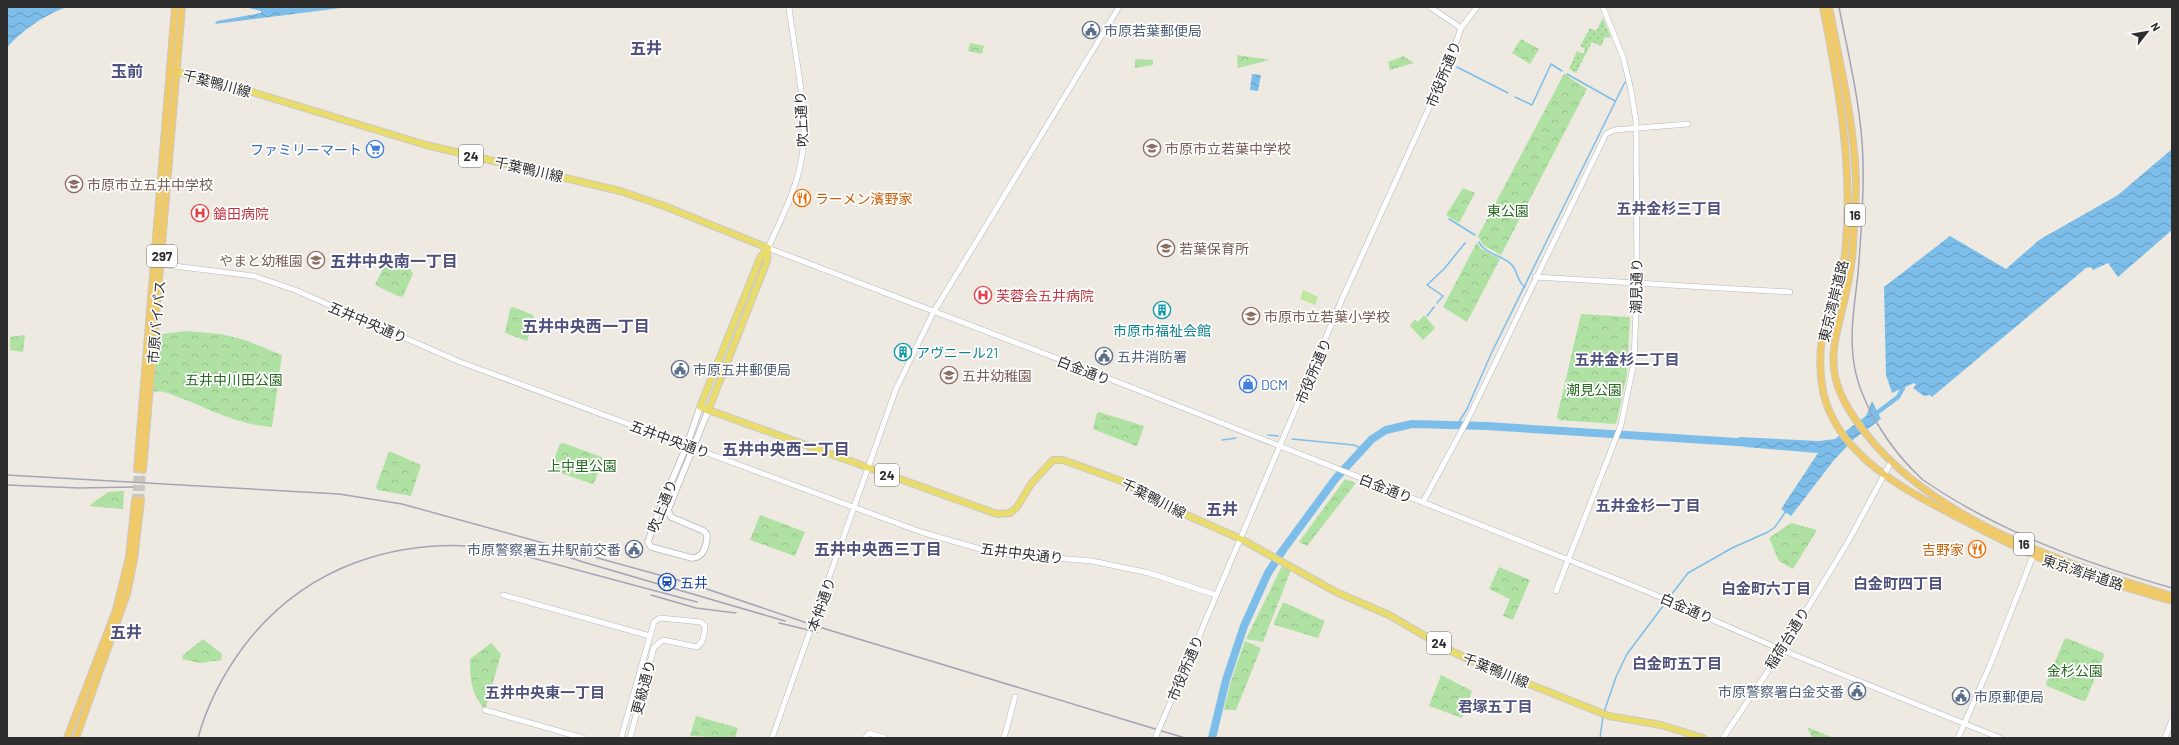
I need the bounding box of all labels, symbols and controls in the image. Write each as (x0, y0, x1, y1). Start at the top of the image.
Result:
north arrow (2127, 12, 2167, 52)
public building icon: 市原若葉郵便局 (1081, 20, 1101, 40)
text: N (2149, 20, 2163, 33)
place label: 市原若葉郵便局 (1104, 22, 1202, 39)
district label: 五井 (630, 38, 662, 57)
street label: 市役所通り (1422, 38, 1464, 110)
district label: 玉前 (111, 61, 143, 80)
street label: 千葉鴨川線 (181, 66, 253, 100)
street label: 吹上通り (791, 91, 811, 147)
school or university icon: 市原市立若葉中学校 (1142, 138, 1162, 158)
supermarket icon: ファミリーマート (365, 139, 385, 159)
place label: 市原市立若葉中学校 (1165, 140, 1291, 157)
place label: ファミリーマート (250, 141, 362, 158)
road number: 24 (459, 145, 483, 167)
street label: 千葉鴨川線 (493, 153, 565, 185)
school or university icon: 市原市立五井中学校 (64, 174, 84, 194)
place label: 市原市立五井中学校 (87, 176, 213, 193)
restaurant icon: ラーメン濱野家 (792, 188, 812, 208)
place label: ラーメン濱野家 (815, 190, 912, 207)
district label: 五井金杉三丁目 (1616, 199, 1722, 217)
park label: 東公園 (1487, 202, 1529, 219)
hospital icon: 鎗田病院 (190, 203, 210, 223)
road number: 16 (1845, 204, 1865, 226)
place label: 鎗田病院 (213, 205, 269, 222)
school or university icon: 若葉保育所 (1156, 238, 1176, 258)
place label: 若葉保育所 (1179, 240, 1249, 257)
road number: 297 (147, 245, 177, 267)
school or university icon: やまと幼稚園 (306, 250, 326, 270)
district label: 五井中央南一丁目 (330, 251, 458, 270)
place label: やまと幼稚園 (219, 252, 303, 269)
street label: 潮見通り (1627, 258, 1645, 314)
street label: 東京湾岸道路 (1815, 258, 1851, 344)
street label: 市原バイパス (144, 280, 168, 364)
hospital icon: 芙蓉会五井病院 (973, 285, 993, 305)
place label: 芙蓉会五井病院 (996, 287, 1094, 304)
street label: 五井中央通り (326, 298, 410, 346)
building icon: 市原市福祉会館 (1152, 300, 1172, 320)
school or university icon: 市原市立若葉小学校 (1241, 306, 1261, 326)
place label: 市原市立若葉小学校 (1264, 308, 1390, 325)
district label: 五井中央西一丁目 (522, 316, 650, 335)
place label: 市原市福祉会館 (1113, 322, 1211, 339)
street label: 市役所通り (1292, 335, 1334, 407)
building icon: アヴニール21 (893, 342, 913, 362)
place label: アヴニール21 (916, 344, 998, 361)
public building icon: 五井消防署 (1094, 346, 1114, 366)
place label: 五井消防署 (1117, 348, 1187, 365)
district label: 五井金杉二丁目 (1574, 350, 1680, 368)
street label: 白金通り (1055, 352, 1113, 388)
public building icon: 市原五井郵便局 (670, 359, 690, 379)
place label: 市原五井郵便局 (693, 361, 791, 378)
school or university icon: 五井幼稚園 (939, 365, 959, 385)
place label: 五井幼稚園 (962, 367, 1032, 384)
park label: 五井中川田公園 (185, 371, 283, 388)
shop icon: DCM (1238, 374, 1258, 394)
place label: DCM (1261, 376, 1288, 393)
park label: 潮見公園 (1566, 381, 1622, 398)
street label: 五井中央通り (628, 417, 712, 461)
district label: 五井中央西二丁目 (722, 439, 850, 458)
park label: 上中里公園 (547, 457, 617, 474)
road number: 24 (875, 464, 899, 486)
street label: 白金通り (1357, 470, 1415, 506)
street label: 千葉鴨川線 (1119, 475, 1189, 521)
street label: 吹上通り (644, 477, 680, 535)
district label: 五井金杉一丁目 (1595, 496, 1701, 514)
district label: 五井 (1206, 499, 1238, 518)
road number: 16 (2014, 533, 2034, 555)
public building icon: 市原警察署五井駅前交番 (624, 539, 644, 559)
district label: 五井中央西三丁目 (814, 539, 942, 558)
street label: 五井中央通り (979, 539, 1065, 567)
restaurant icon: 吉野家 (1967, 539, 1987, 559)
place label: 市原警察署五井駅前交番 (467, 541, 621, 558)
place label: 吉野家 (1922, 541, 1964, 558)
street label: 東京湾岸道路 (2040, 551, 2126, 593)
station icon: 五井 (657, 572, 677, 592)
place label: 五井 (680, 574, 708, 591)
district label: 白金町四丁目 (1853, 574, 1943, 592)
street label: 本仲通り (803, 575, 839, 633)
district label: 白金町六丁目 (1721, 579, 1811, 597)
street label: 白金通り (1658, 589, 1716, 627)
street label: 稲荷台通り (1761, 604, 1813, 672)
district label: 五井 (110, 622, 142, 641)
street label: 市役所通り (1164, 632, 1206, 704)
road number: 24 (1427, 632, 1451, 654)
street label: 千葉鴨川線 (1460, 649, 1532, 691)
district label: 白金町五丁目 (1632, 654, 1722, 672)
street label: 更級通り (628, 658, 658, 716)
park label: 金杉公園 (2047, 662, 2103, 679)
public building icon: 市原警察署白金交番 (1847, 681, 1867, 701)
district label: 五井中央東一丁目 (485, 683, 605, 701)
place label: 市原警察署白金交番 (1718, 683, 1844, 700)
public building icon: 市原郵便局 (1951, 686, 1971, 706)
place label: 市原郵便局 (1974, 688, 2044, 705)
district label: 君塚五丁目 (1457, 697, 1533, 715)

